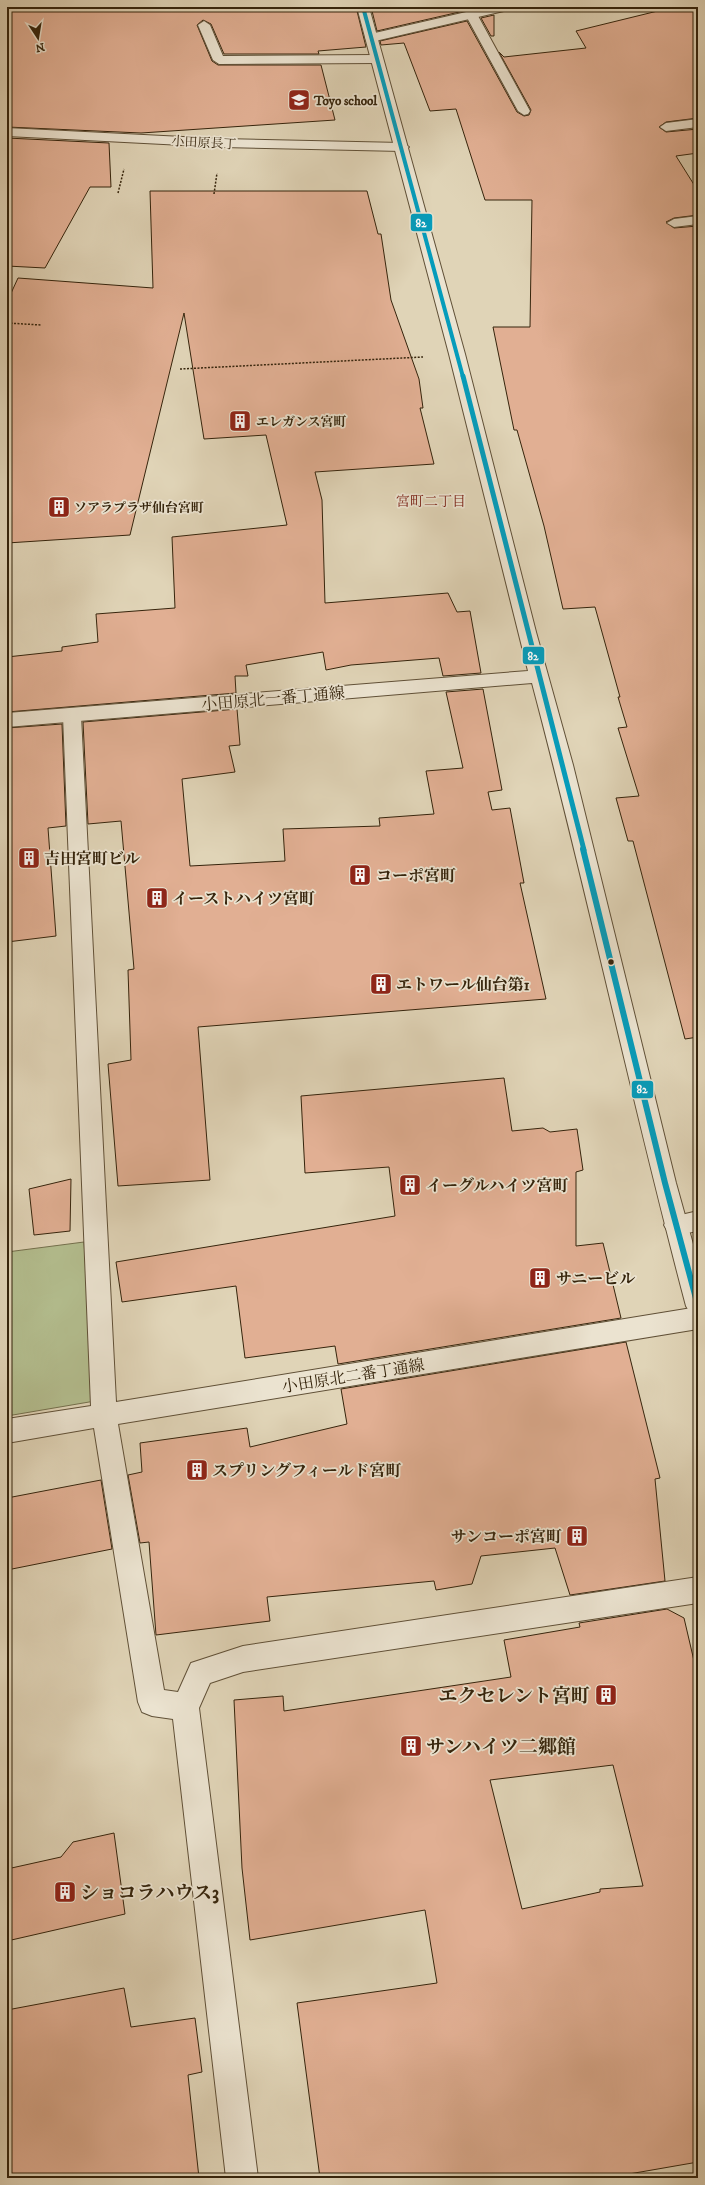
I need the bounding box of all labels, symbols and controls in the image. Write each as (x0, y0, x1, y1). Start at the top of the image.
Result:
north arrow (18, 18, 58, 58)
text: N (34, 39, 46, 55)
school or university icon: Toyo school (286, 87, 312, 113)
place label: Toyo school (313, 93, 378, 110)
street label: 小田原長丁 (171, 133, 237, 153)
line badge: 82 (410, 213, 433, 232)
text: 82 (416, 217, 427, 231)
building icon: エレガンス宮町 (227, 408, 253, 434)
place label: エレガンス宮町 (256, 414, 347, 430)
district label: 宮町二丁目 (396, 493, 466, 511)
building icon: ソアラプラザ仙台宮町 (46, 494, 72, 520)
place label: ソアラプラザ仙台宮町 (74, 500, 204, 516)
line badge: 82 (522, 646, 545, 665)
text: 82 (528, 650, 539, 664)
street label: 小田原北一番丁通線 (200, 683, 346, 715)
building icon: 吉田宮町ビル (16, 845, 42, 871)
place label: 吉田宮町ビル (44, 849, 140, 869)
building icon: コーポ宮町 (347, 862, 373, 888)
place label: コーポ宮町 (376, 866, 456, 886)
building icon: イーストハイツ宮町 (144, 885, 170, 911)
place label: イーストハイツ宮町 (172, 889, 315, 909)
unlabelled marker (606, 957, 616, 967)
building icon: エトワール仙台第1 (368, 971, 394, 997)
place label: エトワール仙台第1 (396, 975, 530, 995)
line badge: 82 (631, 1080, 654, 1099)
text: 82 (637, 1083, 648, 1097)
building icon: イーグルハイツ宮町 (397, 1172, 423, 1198)
place label: イーグルハイツ宮町 (426, 1176, 568, 1196)
building icon: サニービル (527, 1265, 553, 1291)
place label: サニービル (556, 1269, 635, 1289)
street label: 小田原北二番丁通線 (280, 1355, 426, 1397)
building icon: スプリングフィールド宮町 (184, 1457, 210, 1483)
place label: スプリングフィールド宮町 (212, 1461, 401, 1481)
building icon: サンコーポ宮町 (564, 1523, 590, 1549)
place label: サンコーポ宮町 (451, 1527, 562, 1547)
building icon: エクセレント宮町 (593, 1682, 619, 1708)
place label: エクセレント宮町 (438, 1685, 590, 1708)
building icon: サンハイツ二郷館 (398, 1733, 424, 1759)
place label: サンハイツ二郷館 (426, 1736, 576, 1759)
building icon: ショコラハウス3 (52, 1879, 78, 1905)
place label: ショコラハウス3 (80, 1882, 219, 1905)

